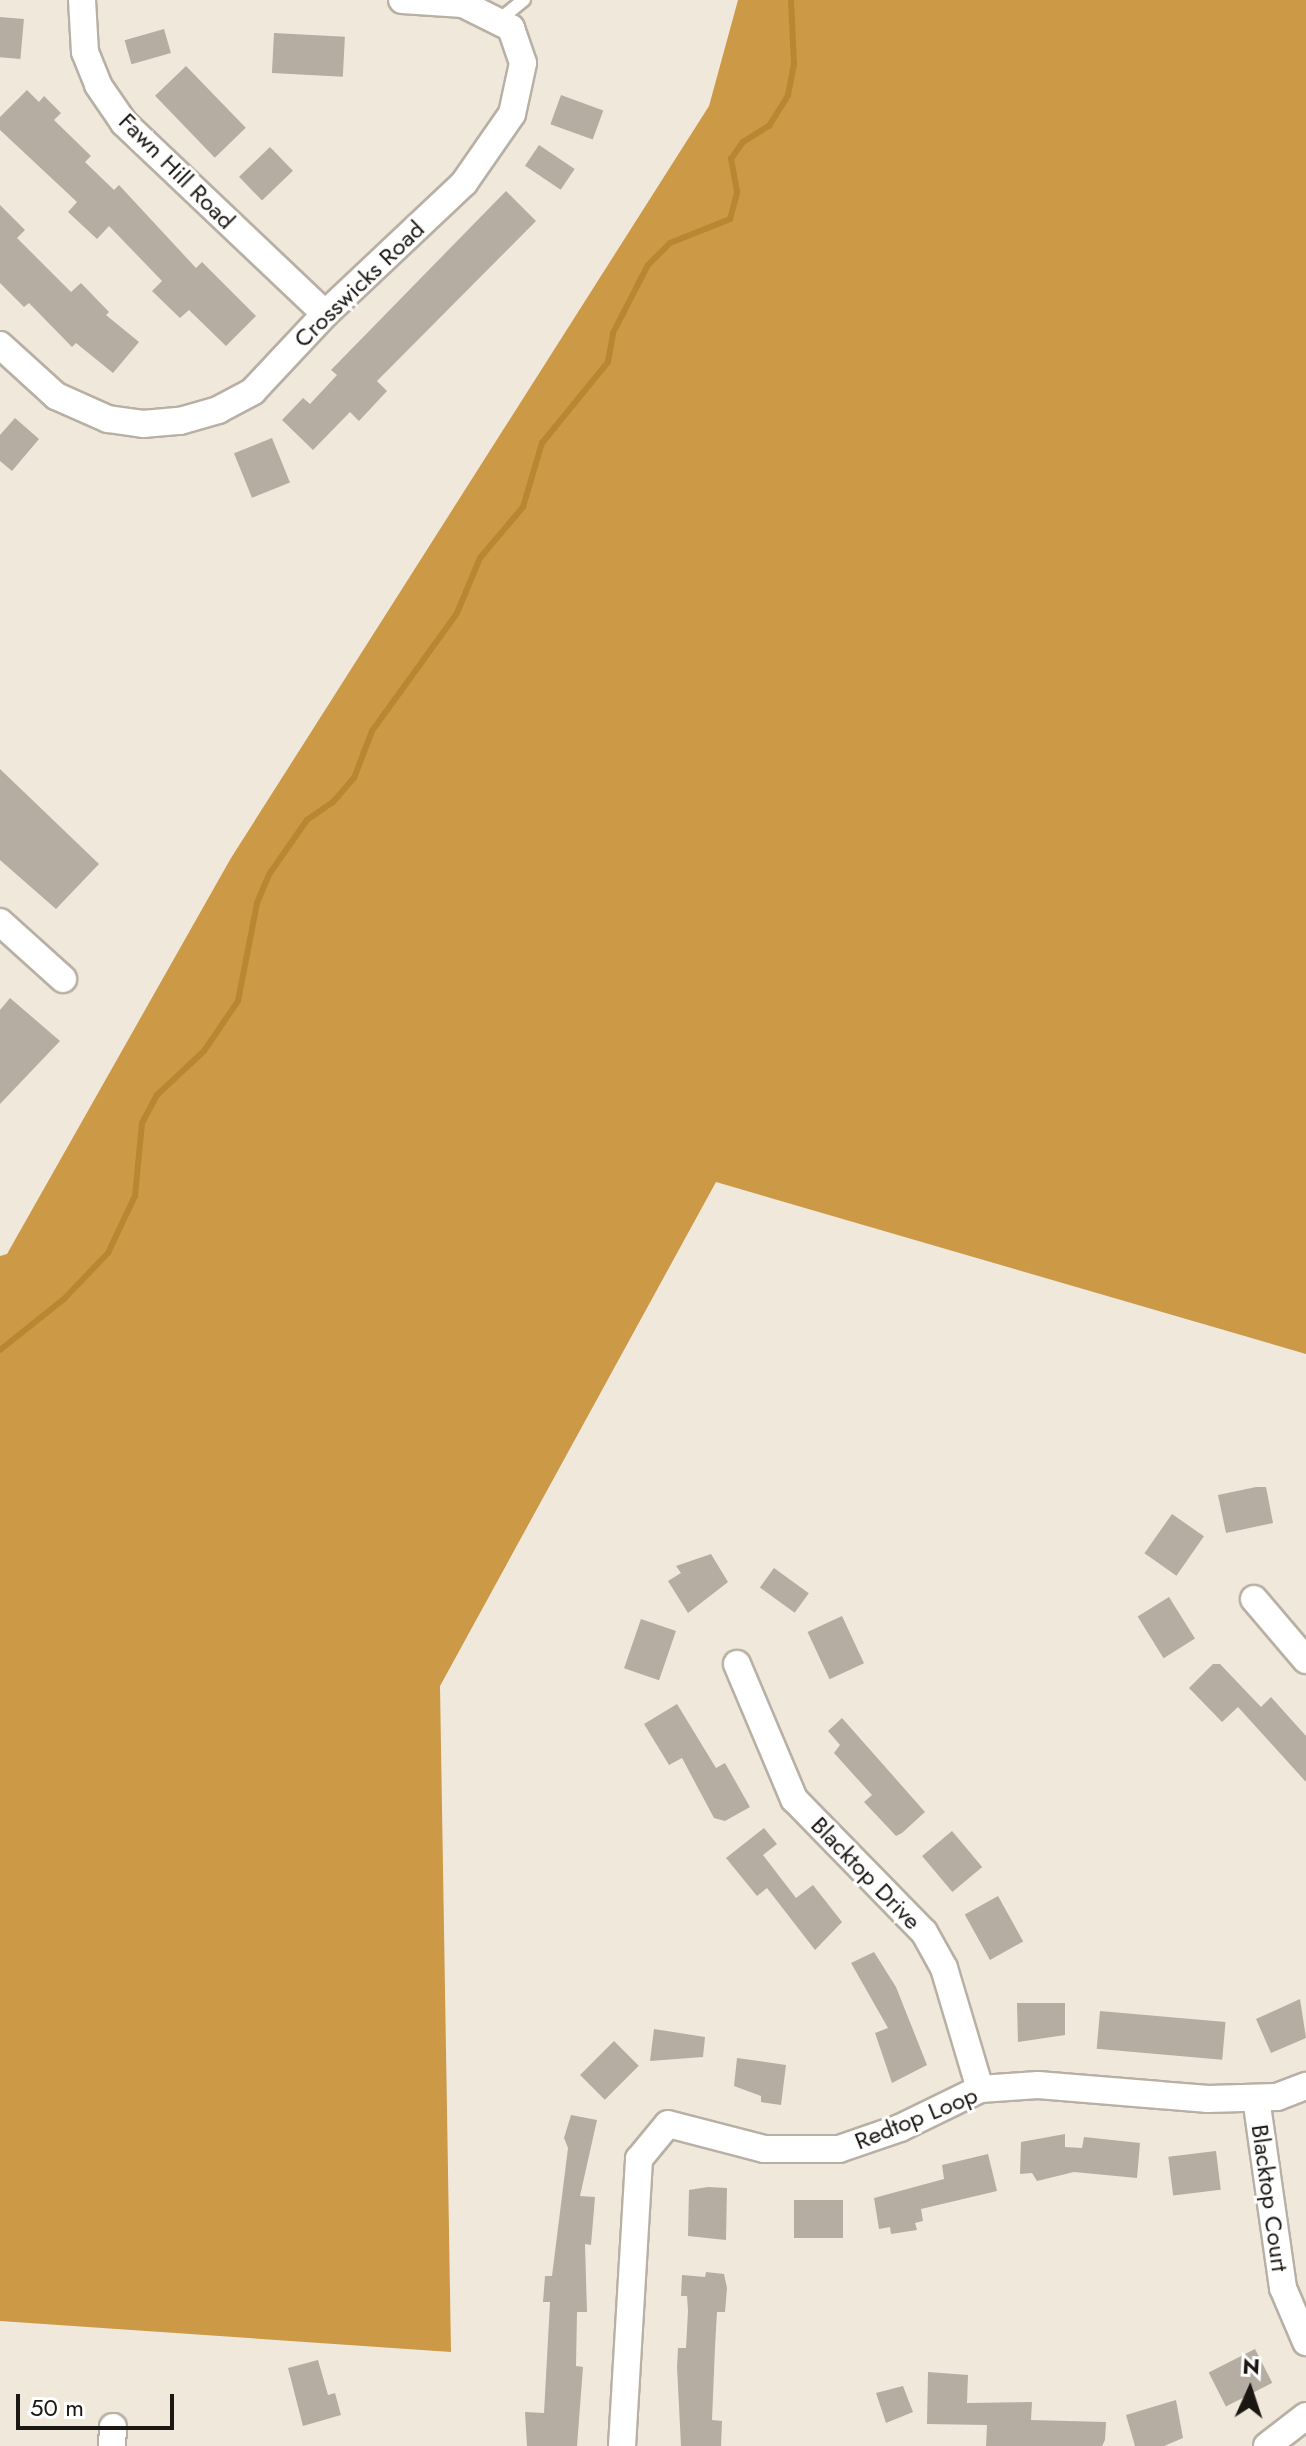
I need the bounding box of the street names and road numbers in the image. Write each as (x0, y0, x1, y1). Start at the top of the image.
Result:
street label: Fawn Hill Road (113, 107, 241, 235)
street label: Crosswicks Road (288, 215, 430, 353)
street label: Blacktop Drive (805, 1811, 927, 1935)
street label: Redtop Loop (850, 2080, 982, 2156)
street label: Blacktop Court (1245, 2123, 1295, 2273)

